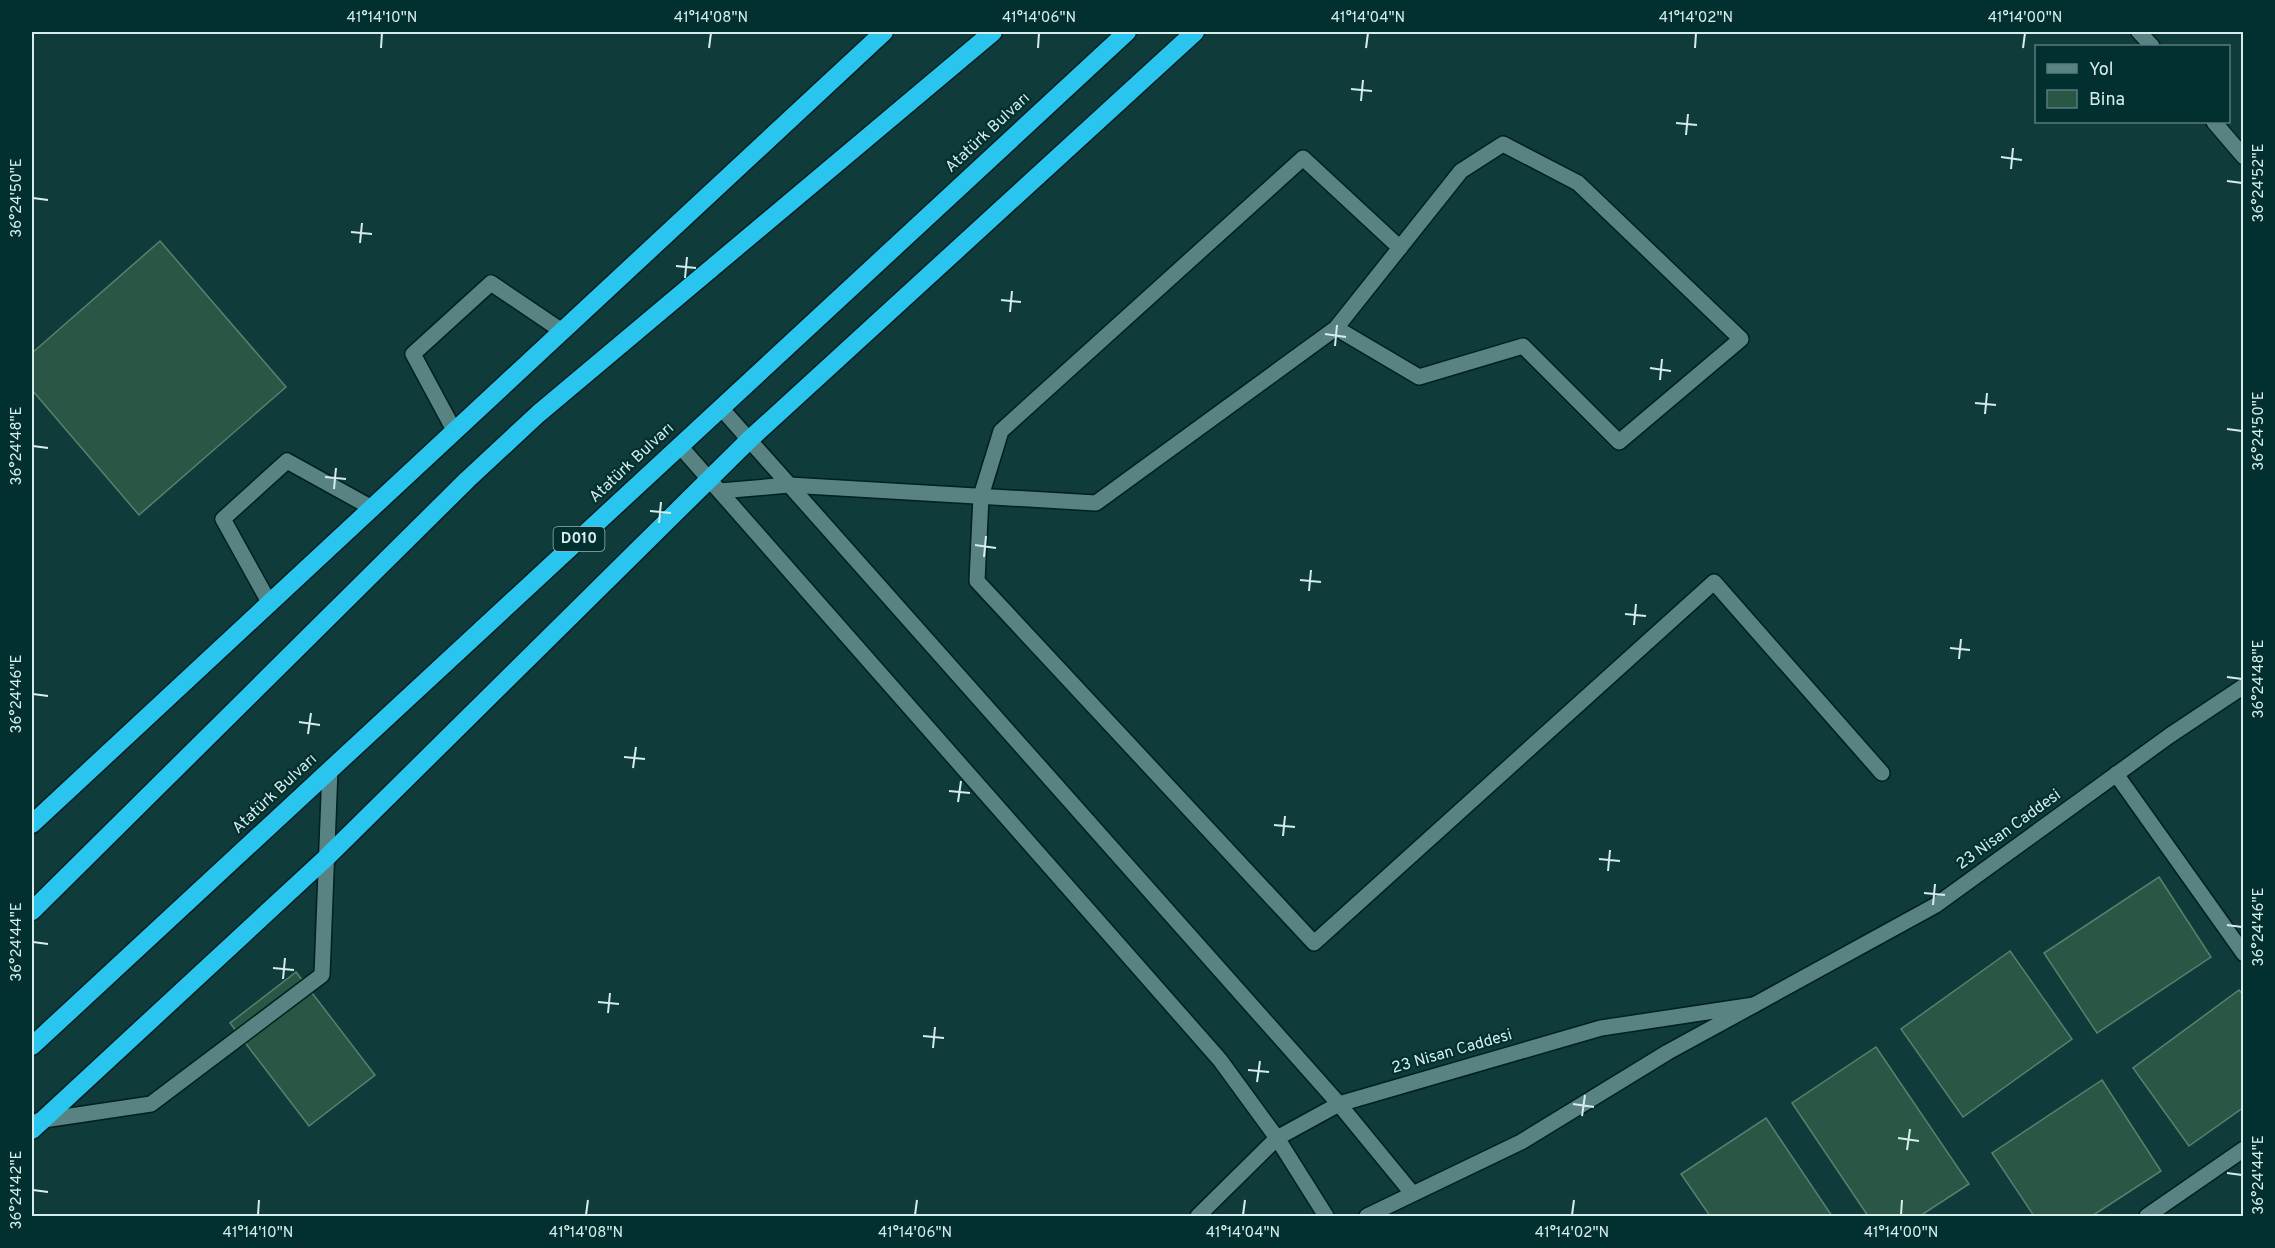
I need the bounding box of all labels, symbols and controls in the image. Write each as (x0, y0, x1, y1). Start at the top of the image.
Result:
text: 41°14'10"N (347, 9, 417, 28)
text: 41°14'08"N (674, 9, 748, 28)
text: 41°14'06"N (1002, 9, 1076, 28)
text: 41°14'04"N (1331, 9, 1405, 28)
text: 41°14'02"N (1659, 9, 1733, 28)
text: 41°14'00"N (1988, 9, 2062, 28)
legend (2035, 45, 2230, 123)
text: Yol (2089, 59, 2114, 82)
street label: Atatürk Bulvarı (941, 89, 1035, 177)
text: Bina (2089, 89, 2125, 112)
text: 36°24'52"E (2250, 143, 2269, 223)
text: 36°24'50"E (8, 158, 27, 238)
text: 36°24'50"E (2250, 391, 2269, 471)
text: 36°24'48"E (8, 406, 27, 486)
street label: Atatürk Bulvarı (585, 419, 679, 507)
road number: D010 (554, 527, 604, 551)
text: 36°24'48"E (2250, 639, 2269, 719)
text: 36°24'46"E (8, 655, 27, 733)
street label: Atatürk Bulvarı (228, 750, 322, 838)
street label: 23 Nisan Caddesi (1953, 785, 2065, 875)
text: 36°24'46"E (2250, 888, 2269, 966)
text: 36°24'44"E (8, 902, 27, 982)
street label: 23 Nisan Caddesi (1389, 1025, 1515, 1079)
text: 36°24'44"E (2250, 1135, 2269, 1215)
text: 36°24'42"E (8, 1150, 27, 1230)
text: 41°14'10"N (223, 1224, 293, 1243)
text: 41°14'08"N (549, 1224, 623, 1243)
text: 41°14'06"N (878, 1224, 952, 1243)
text: 41°14'04"N (1206, 1224, 1280, 1243)
text: 41°14'02"N (1535, 1224, 1609, 1243)
text: 41°14'00"N (1864, 1224, 1938, 1243)

